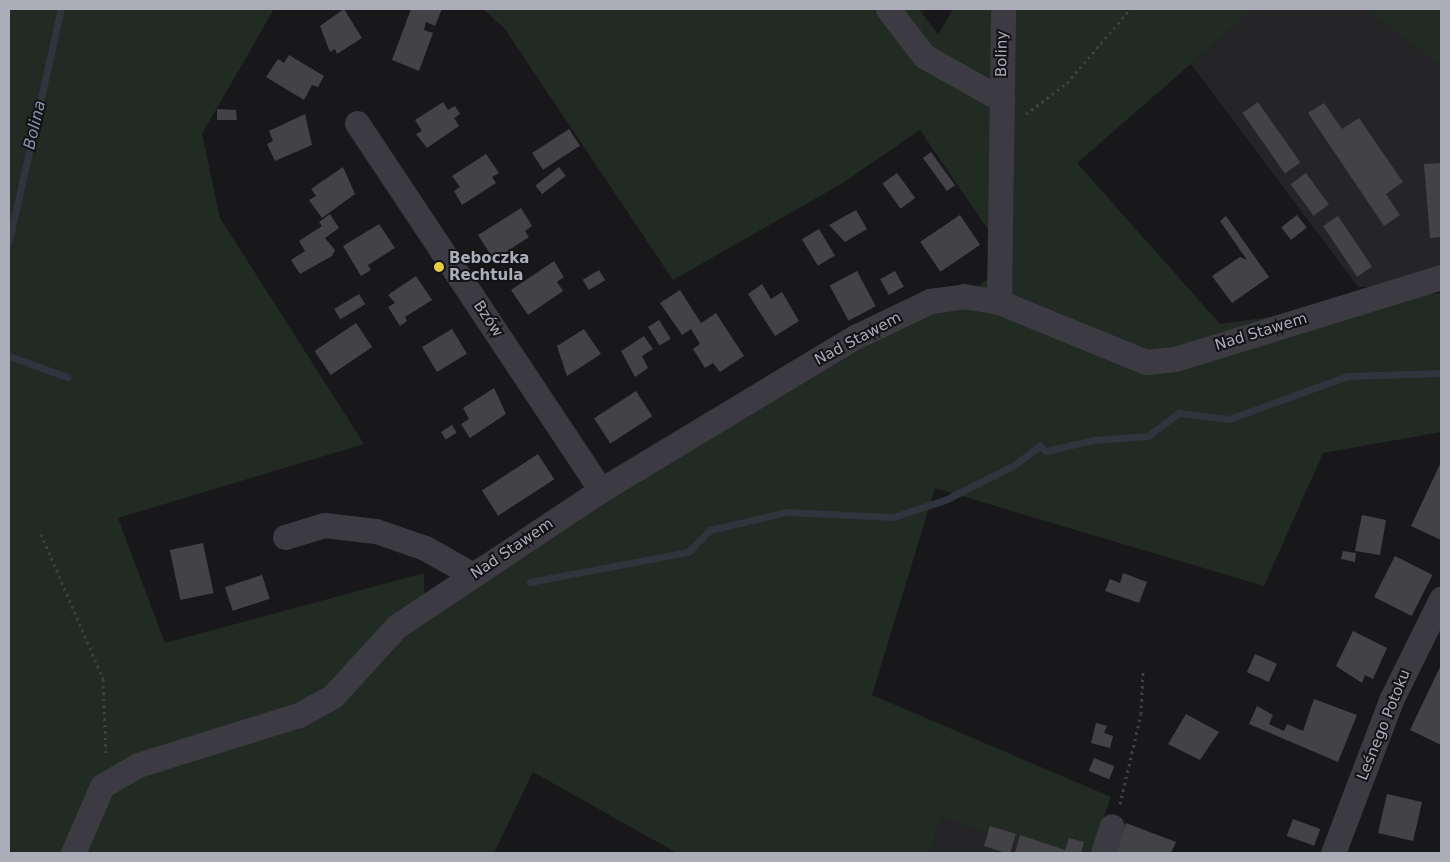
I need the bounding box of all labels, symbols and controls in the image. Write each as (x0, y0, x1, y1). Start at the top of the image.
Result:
street label: Boliny (993, 31, 1011, 77)
water label: Bolina (20, 99, 50, 151)
place label: Beboczka Rechtula (449, 249, 529, 284)
marker: Beboczka Rechtula (433, 261, 445, 273)
street label: Bzów (469, 298, 507, 340)
street label: Nad Stawem (812, 309, 904, 369)
street label: Nad Stawem (1213, 309, 1309, 355)
street label: Nad Stawem (467, 515, 557, 583)
street label: Leśnego Potoku (1354, 667, 1414, 783)

